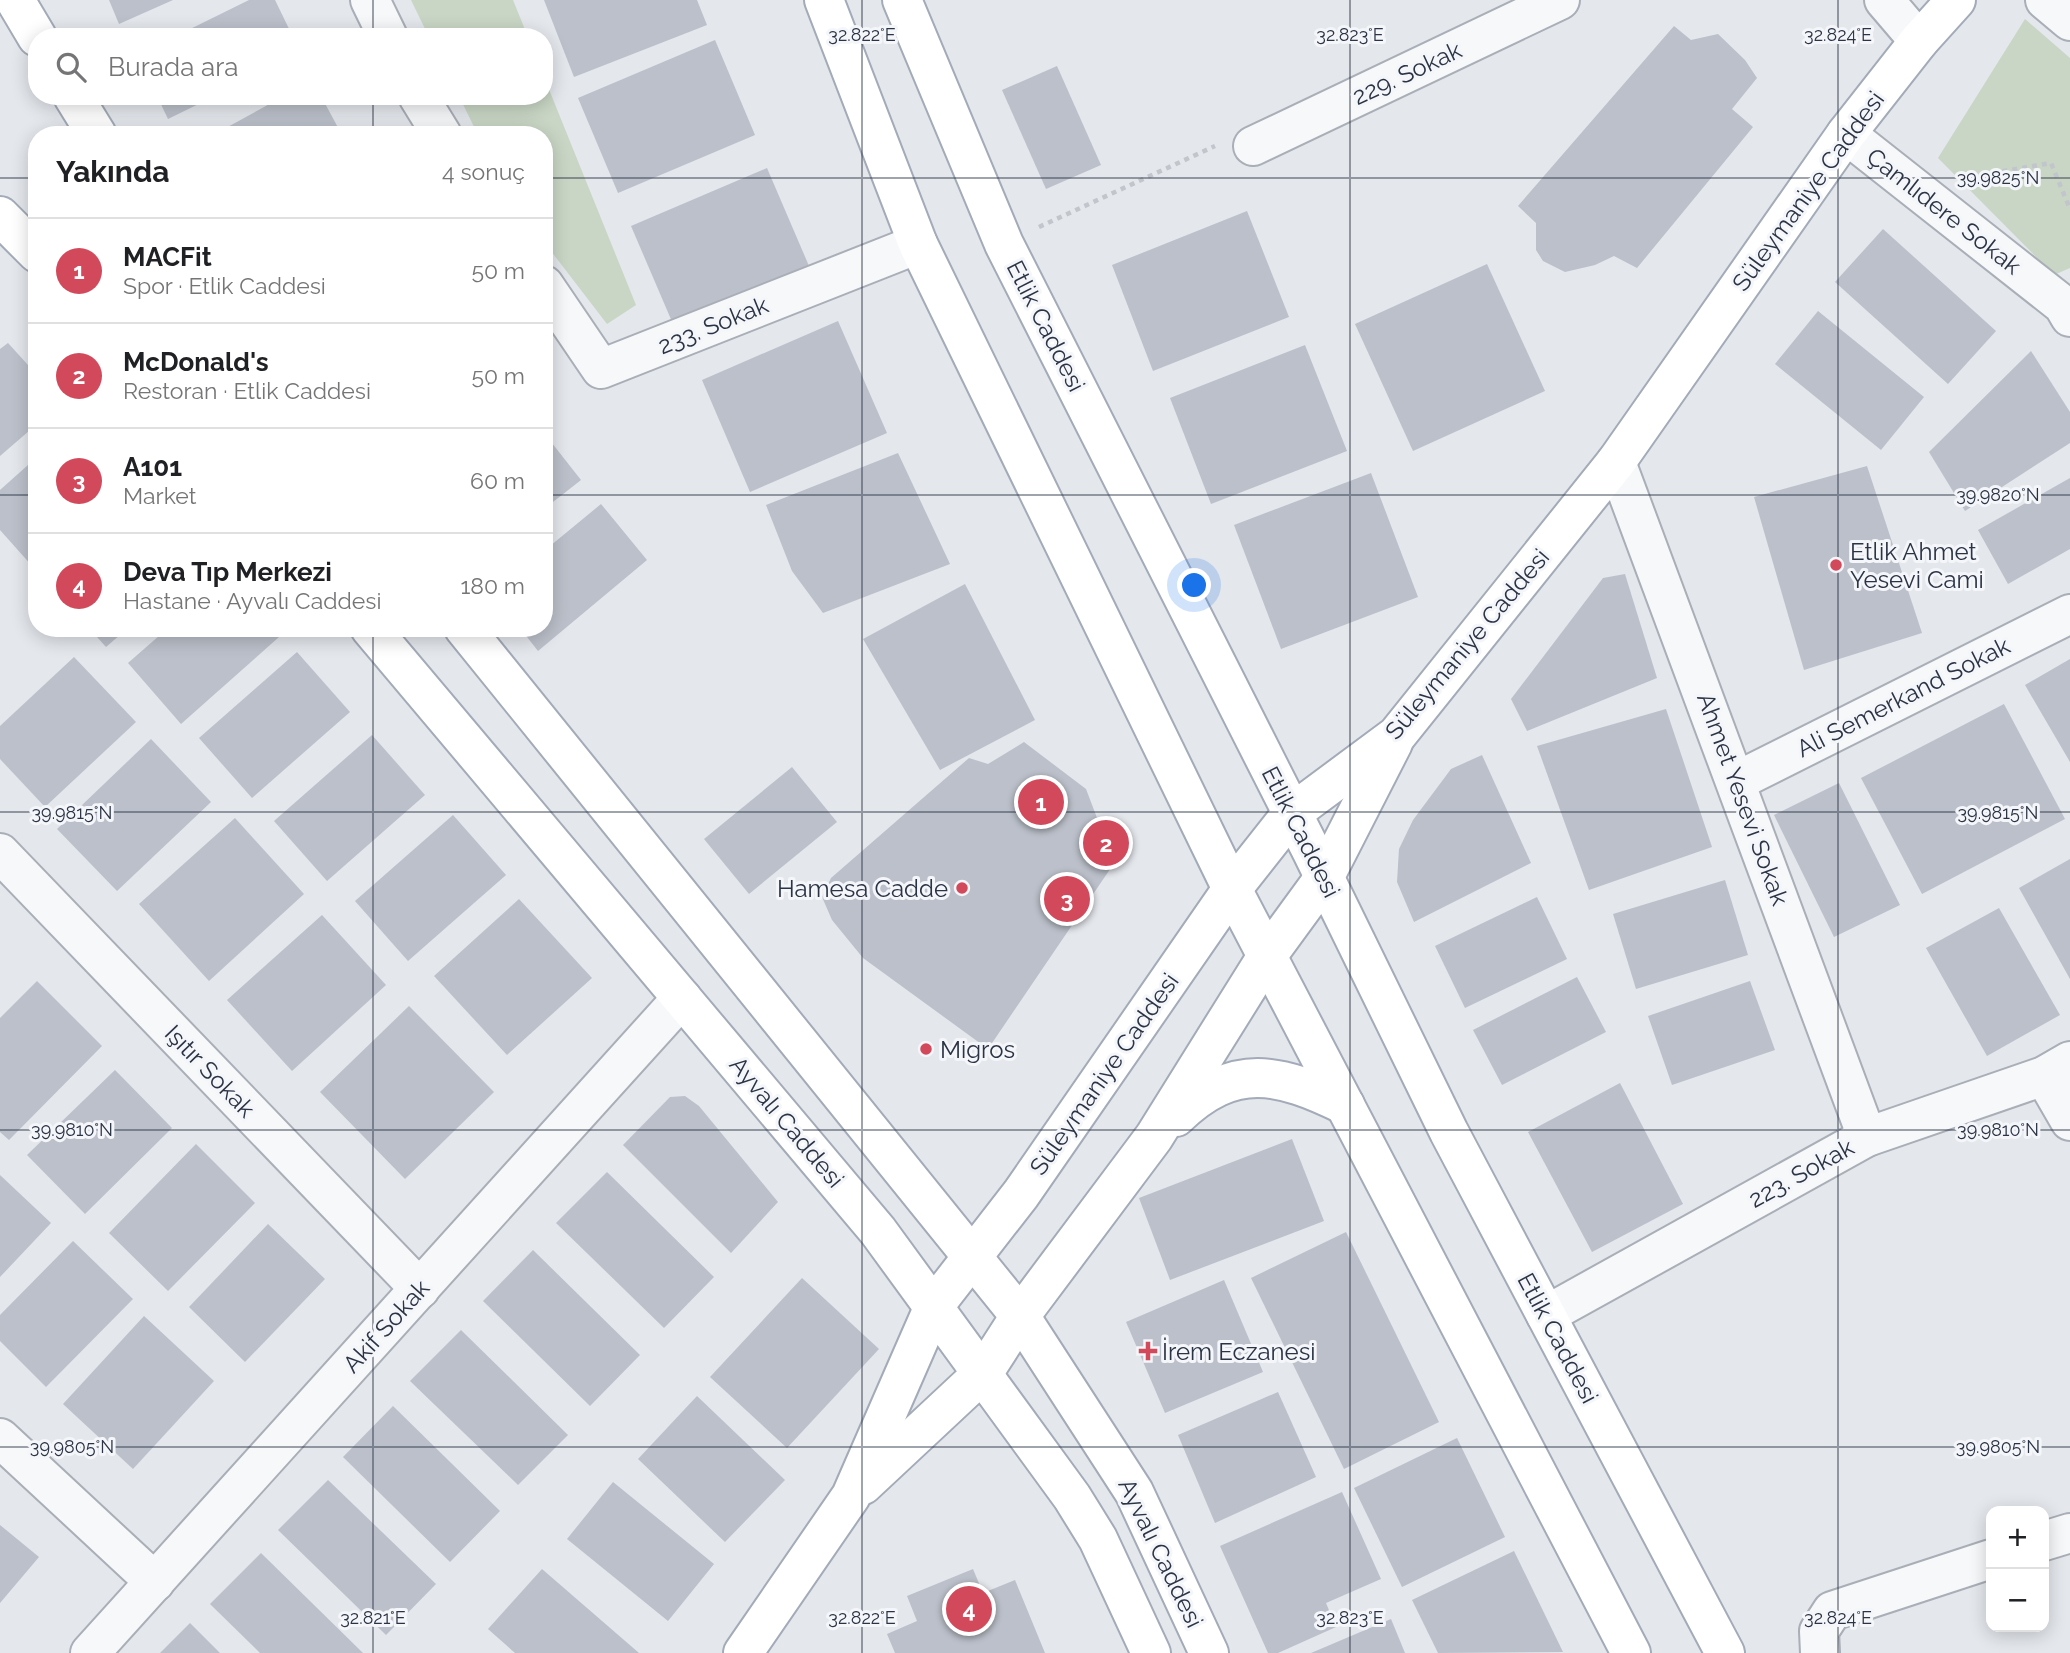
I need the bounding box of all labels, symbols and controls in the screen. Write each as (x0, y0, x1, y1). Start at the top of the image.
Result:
text: 32.822°E (828, 24, 896, 45)
text: 32.823°E (1316, 24, 1384, 45)
text: 32.824°E (1804, 24, 1872, 45)
search box (28, 28, 553, 105)
street label: 229. Sokak (1348, 35, 1466, 111)
icon: search (52, 48, 90, 86)
text: Burada ara (108, 52, 238, 82)
street label: Süleymaniye Caddesi (1726, 86, 1890, 296)
street label: Çamlıdere Sokak (1861, 142, 2027, 280)
text: Yakında (56, 154, 169, 189)
text: 4 sonuç (442, 158, 525, 185)
text: 39.9825°N (1957, 167, 2039, 188)
text: MACFit (123, 242, 212, 272)
street label: Etlik Caddesi (1001, 256, 1091, 396)
text: 1 (73, 257, 85, 284)
text: 50 m (471, 257, 525, 284)
text: Spor · Etlik Caddesi (123, 272, 326, 299)
street label: 233. Sokak (654, 290, 773, 360)
text: McDonald's (123, 347, 269, 377)
text: 2 (73, 362, 85, 389)
text: 50 m (471, 362, 525, 389)
text: Restoran · Etlik Caddesi (123, 377, 371, 404)
text: A101 (123, 452, 182, 482)
text: 3 (73, 467, 85, 494)
text: 60 m (470, 467, 525, 494)
text: Market (123, 482, 196, 509)
text: 39.9820°N (1956, 484, 2040, 505)
place label: Etlik Ahmet Yesevi Cami (1850, 537, 1984, 594)
street label: Süleymaniye Caddesi (1379, 543, 1555, 745)
text: Deva Tıp Merkezi (123, 557, 332, 587)
marker: Etlik Ahmet Yesevi Cami (1828, 557, 1844, 573)
your location (1177, 568, 1211, 602)
text: 4 (72, 572, 86, 599)
text: 180 m (460, 572, 525, 599)
text: Hastane · Ayvalı Caddesi (123, 587, 381, 614)
street label: Ali Semerkand Sokak (1792, 631, 2015, 763)
street label: Ahmet Yesevi Sokak (1691, 689, 1795, 909)
street label: Etlik Caddesi (1256, 762, 1346, 902)
pin: 1 (1018, 776, 1064, 828)
text: 39.9815°N (32, 802, 112, 823)
text: 39.9815°N (1958, 802, 2038, 823)
pin: 2 (1083, 817, 1129, 869)
pin: 3 (1044, 873, 1090, 925)
place label: Hamesa Cadde (777, 874, 948, 903)
marker: Hamesa Cadde (954, 880, 970, 896)
street label: Süleymaniye Caddesi (1023, 968, 1185, 1180)
street label: Işıtır Sokak (159, 1019, 261, 1123)
place label: Migros (940, 1035, 1015, 1064)
marker: Migros (918, 1041, 934, 1057)
street label: Ayvalı Caddesi (724, 1051, 850, 1193)
text: 39.9810°N (31, 1119, 113, 1140)
text: 39.9810°N (1957, 1119, 2039, 1140)
street label: 223. Sokak (1743, 1132, 1859, 1214)
street label: Etlik Caddesi (1512, 1268, 1604, 1408)
street label: Akif Sokak (337, 1273, 435, 1378)
place label: İrem Eczanesi (1162, 1337, 1315, 1366)
marker: İrem Eczanesi (1140, 1343, 1156, 1359)
text: 39.9805°N (30, 1436, 114, 1457)
text: 39.9805°N (1956, 1436, 2040, 1457)
street label: Ayvalı Caddesi (1112, 1474, 1210, 1632)
map controls (1986, 1506, 2049, 1632)
button: + (1986, 1506, 2049, 1569)
button: − (1986, 1569, 2049, 1632)
pin: 4 (946, 1583, 992, 1635)
text: 32.821°E (340, 1607, 406, 1628)
text: 32.822°E (828, 1607, 896, 1628)
text: 32.823°E (1316, 1607, 1384, 1628)
text: 32.824°E (1804, 1607, 1872, 1628)

